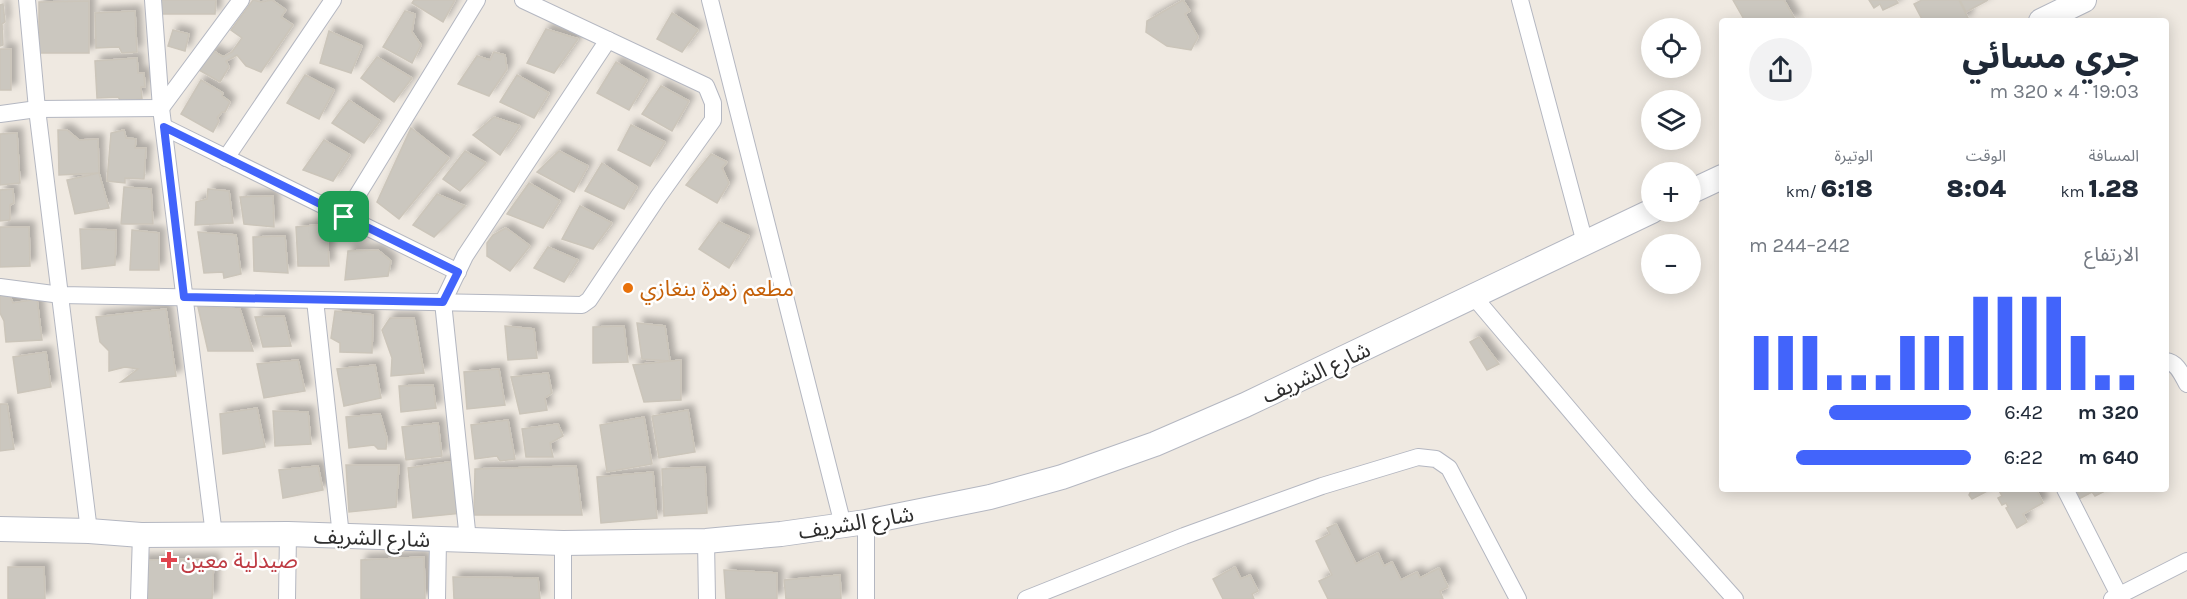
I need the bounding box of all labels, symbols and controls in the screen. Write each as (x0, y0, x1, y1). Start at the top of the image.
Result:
map controls (1641, 18, 1701, 294)
button: locate (1641, 18, 1701, 78)
button: share (1749, 38, 1812, 101)
text: جري مسائي (1962, 38, 2139, 76)
text: 19:03 · 4 × 320 m (1990, 80, 2139, 103)
button: layers (1641, 90, 1701, 150)
text: الوتيرة (1835, 146, 1873, 165)
text: الوقت (1966, 146, 2006, 165)
text: المسافة (2089, 146, 2139, 165)
button: + (1641, 162, 1701, 222)
text: 6:18 (1821, 173, 1873, 204)
text: 8:04 (1946, 173, 2006, 204)
text: 1.28 (2088, 173, 2139, 204)
text: /km (1786, 182, 1821, 201)
text: km (2061, 182, 2088, 201)
pin (318, 191, 369, 242)
icon: arrive (327, 200, 360, 233)
button: − (1641, 234, 1701, 294)
text: 242–244 m (1749, 234, 1850, 257)
text: الارتفاع (2084, 243, 2139, 266)
place label: مطعم زهرة بنغازي (640, 276, 794, 305)
marker: مطعم زهرة بنغازي (621, 281, 635, 295)
street label: شارع الشريف (1258, 336, 1376, 412)
text: 6:42 (2004, 401, 2043, 424)
text: 320 m (2078, 401, 2139, 424)
text: 6:22 (2004, 446, 2043, 469)
text: 640 m (2078, 446, 2139, 469)
street label: شارع الشريف (797, 501, 916, 548)
street label: شارع الشريف (313, 523, 431, 556)
place label: صيدلية معين (181, 548, 298, 574)
marker: صيدلية معين (162, 553, 176, 567)

